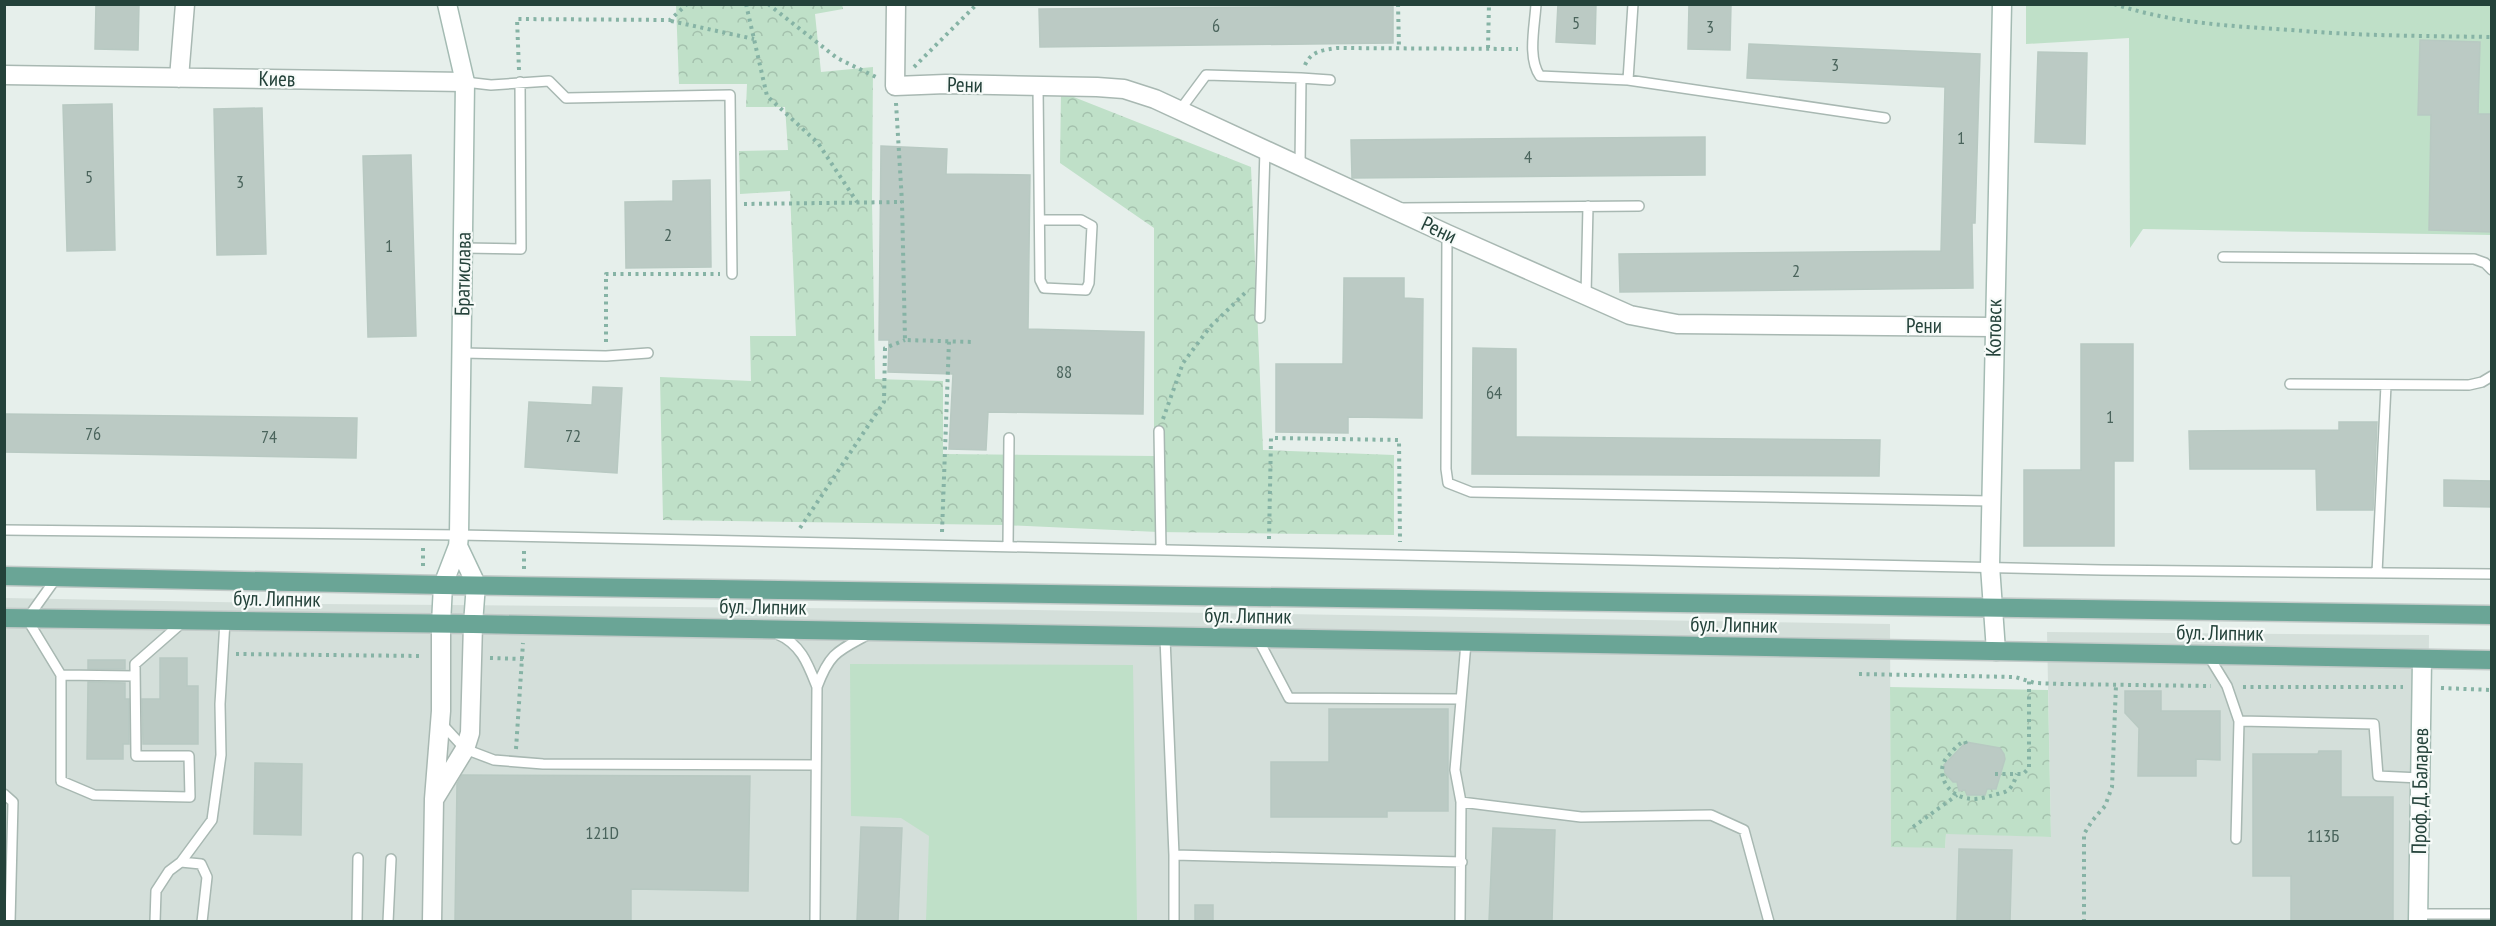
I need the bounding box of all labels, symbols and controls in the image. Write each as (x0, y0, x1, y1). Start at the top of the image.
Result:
house number: 5 (1572, 11, 1580, 34)
house number: 6 (1212, 14, 1220, 37)
house number: 3 (1706, 15, 1714, 38)
house number: 3 (1831, 53, 1839, 76)
street label: Киев (258, 65, 296, 92)
street label: Рени (947, 71, 983, 98)
house number: 1 (1957, 126, 1965, 149)
house number: 4 (1524, 145, 1532, 168)
house number: 5 (85, 165, 93, 188)
house number: 3 (236, 170, 244, 193)
street label: Рени (1417, 210, 1461, 249)
house number: 2 (664, 223, 672, 246)
street label: Братислава (448, 232, 477, 316)
house number: 1 (385, 234, 393, 257)
house number: 2 (1792, 259, 1800, 282)
street label: Котовск (1979, 299, 2008, 357)
street label: Рени (1906, 312, 1942, 339)
house number: 88 (1056, 360, 1072, 383)
house number: 64 (1486, 381, 1502, 404)
house number: 1 (2106, 405, 2114, 428)
house number: 76 (85, 422, 101, 445)
house number: 72 (565, 424, 581, 447)
house number: 74 (261, 425, 277, 448)
street label: бул. Липник (233, 584, 321, 613)
street label: бул. Липник (719, 592, 807, 621)
street label: бул. Липник (1204, 601, 1292, 630)
street label: бул. Липник (1690, 610, 1778, 639)
street label: бул. Липник (2176, 618, 2264, 647)
street label: Проф. Д. Баларев (2405, 728, 2434, 854)
house number: 121D (585, 821, 619, 844)
house number: 113Б (2307, 824, 2339, 847)

